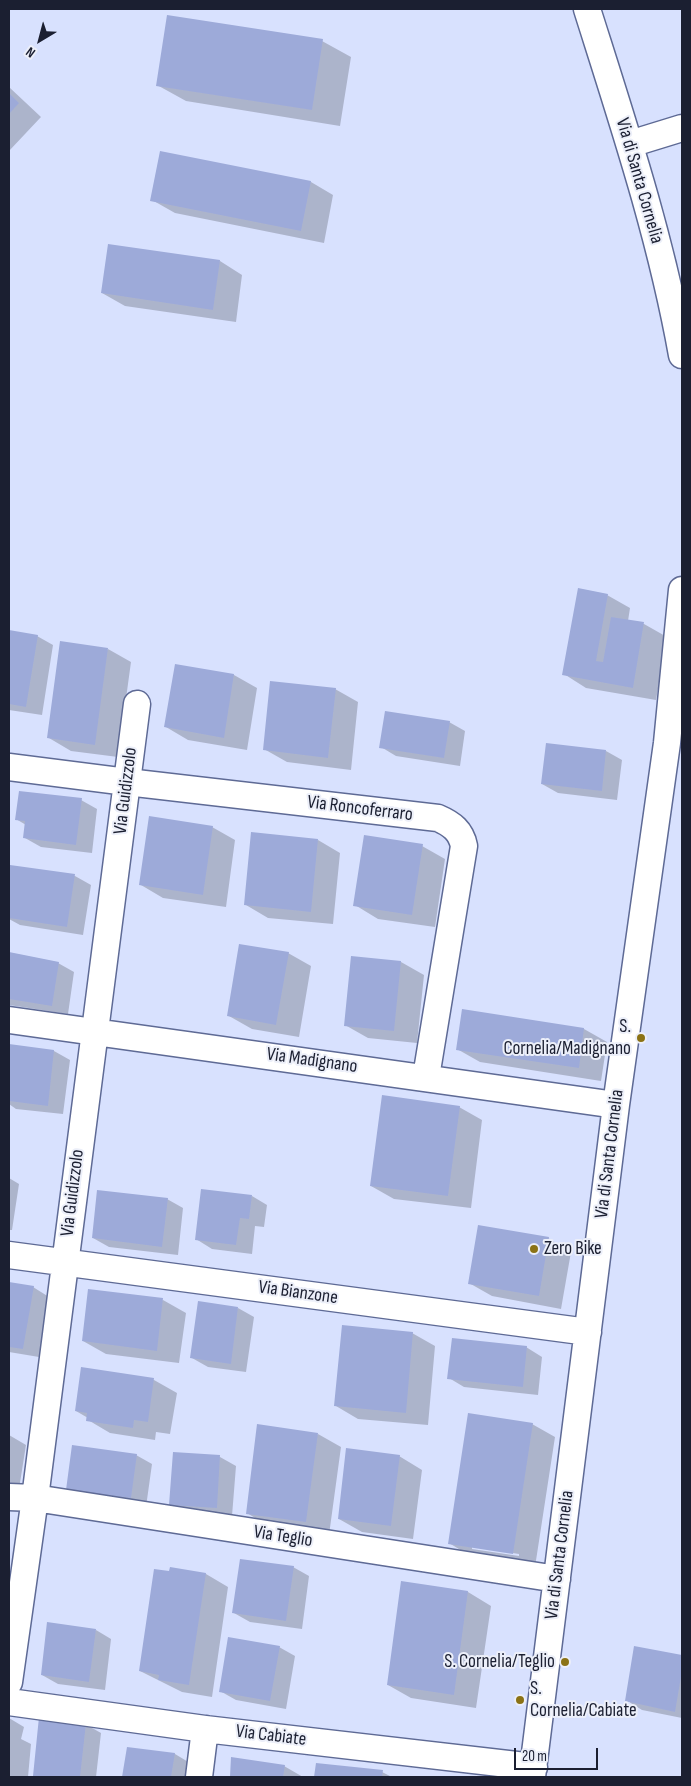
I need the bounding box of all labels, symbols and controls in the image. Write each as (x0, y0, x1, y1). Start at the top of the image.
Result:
north arrow (15, 15, 65, 65)
text: N (23, 43, 39, 61)
street label: Via di Santa Cornelia (610, 116, 668, 246)
street label: Via Guidizzolo (109, 746, 143, 836)
street label: Via Roncoferraro (306, 791, 414, 827)
place label: S. Cornelia/Madignano (503, 1016, 631, 1060)
marker: S. Cornelia/Madignano (635, 1032, 647, 1044)
street label: Via Madignano (265, 1043, 359, 1079)
street label: Via di Santa Cornelia (591, 1088, 629, 1220)
street label: Via Guidizzolo (56, 1148, 90, 1238)
place label: Zero Bike (544, 1238, 602, 1260)
marker: Zero Bike (528, 1243, 540, 1255)
street label: Via Bianzone (257, 1276, 339, 1310)
street label: Via di Santa Cornelia (541, 1489, 579, 1621)
street label: Via Teglio (252, 1521, 314, 1553)
place label: S. Cornelia/Teglio (444, 1651, 555, 1673)
marker: S. Cornelia/Teglio (559, 1656, 571, 1668)
place label: S. Cornelia/Cabiate (530, 1678, 637, 1722)
marker: S. Cornelia/Cabiate (514, 1694, 526, 1706)
street label: Via Cabiate (235, 1720, 307, 1752)
scale bar (516, 1738, 600, 1770)
text: 20 m (522, 1747, 547, 1766)

